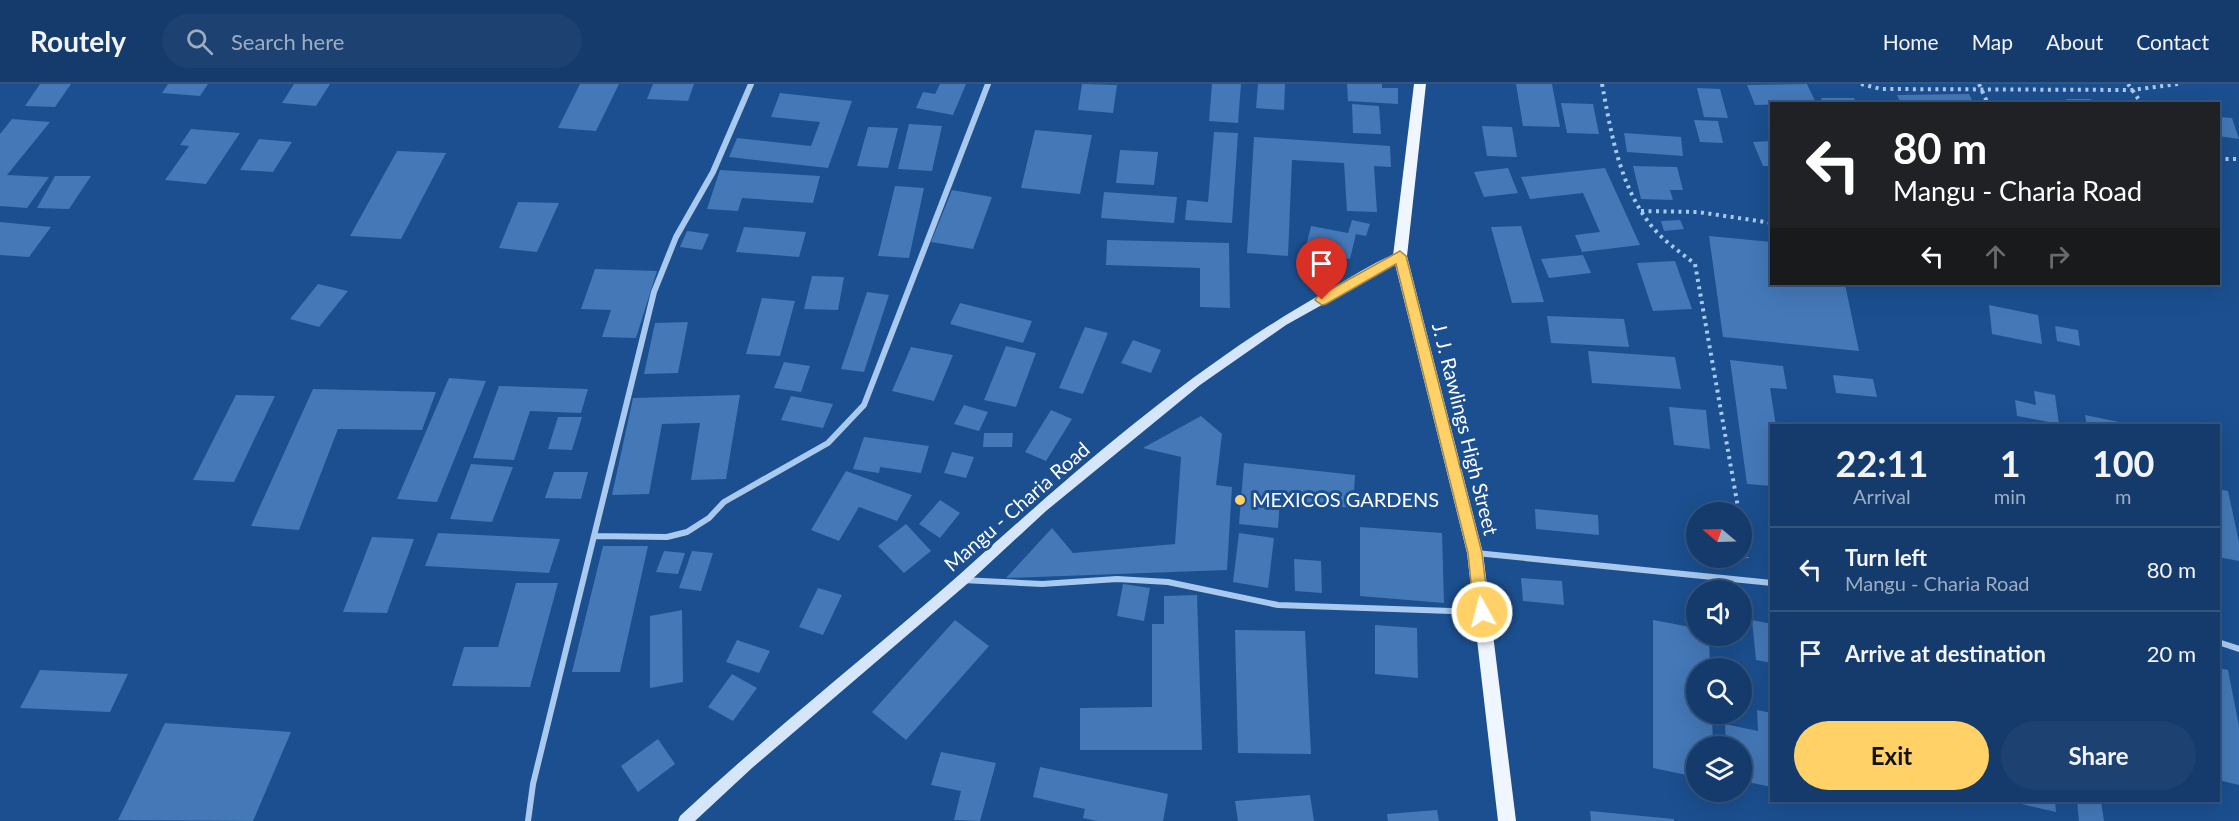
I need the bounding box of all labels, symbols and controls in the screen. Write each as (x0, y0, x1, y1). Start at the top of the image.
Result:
search box (162, 14, 582, 68)
text: Routely (30, 24, 126, 58)
icon: search (183, 25, 216, 58)
text: Search here (231, 28, 344, 55)
text: Home (1883, 29, 1939, 54)
text: Map (1972, 29, 2013, 54)
text: About (2046, 29, 2103, 54)
text: Contact (2136, 29, 2209, 54)
text: 80 m (1893, 123, 1987, 173)
icon: left (1794, 126, 1872, 204)
text: Mangu - Charia Road (1893, 174, 2142, 207)
pin (1296, 238, 1347, 300)
icon: left (1916, 240, 1949, 273)
icon: ahead (1979, 240, 2012, 273)
icon: right (2042, 240, 2075, 273)
icon: arrive (1305, 247, 1338, 280)
street label: J. J. Rawlings High Street (1428, 320, 1504, 537)
street label: Mangu - Charia Road (939, 437, 1094, 576)
text: 22:11 (1836, 441, 1928, 485)
text: 1 (2000, 441, 2021, 485)
text: 100 (2092, 441, 2154, 485)
text: Arrival (1853, 484, 1911, 508)
text: min (1994, 484, 2026, 508)
text: m (2115, 484, 2131, 508)
place label: MEXICOS GARDENS (1252, 487, 1439, 511)
marker: MEXICOS GARDENS (1233, 493, 1247, 507)
north arrow (1686, 502, 1752, 568)
map controls (1686, 502, 1752, 802)
text: Turn left (1845, 544, 1927, 571)
icon: left (1794, 553, 1827, 586)
text: 80 m (2147, 556, 2196, 583)
text: Mangu - Charia Road (1845, 571, 2030, 595)
position arrow (1450, 580, 1514, 644)
button: sound (1686, 580, 1752, 646)
icon: arrive (1794, 637, 1827, 670)
text: Arrive at destination (1845, 640, 2046, 667)
text: 20 m (2147, 640, 2196, 667)
button: search (1686, 658, 1752, 724)
button: Exit (1794, 721, 1989, 790)
button: Share (2001, 721, 2196, 790)
button: layers (1686, 736, 1752, 802)

